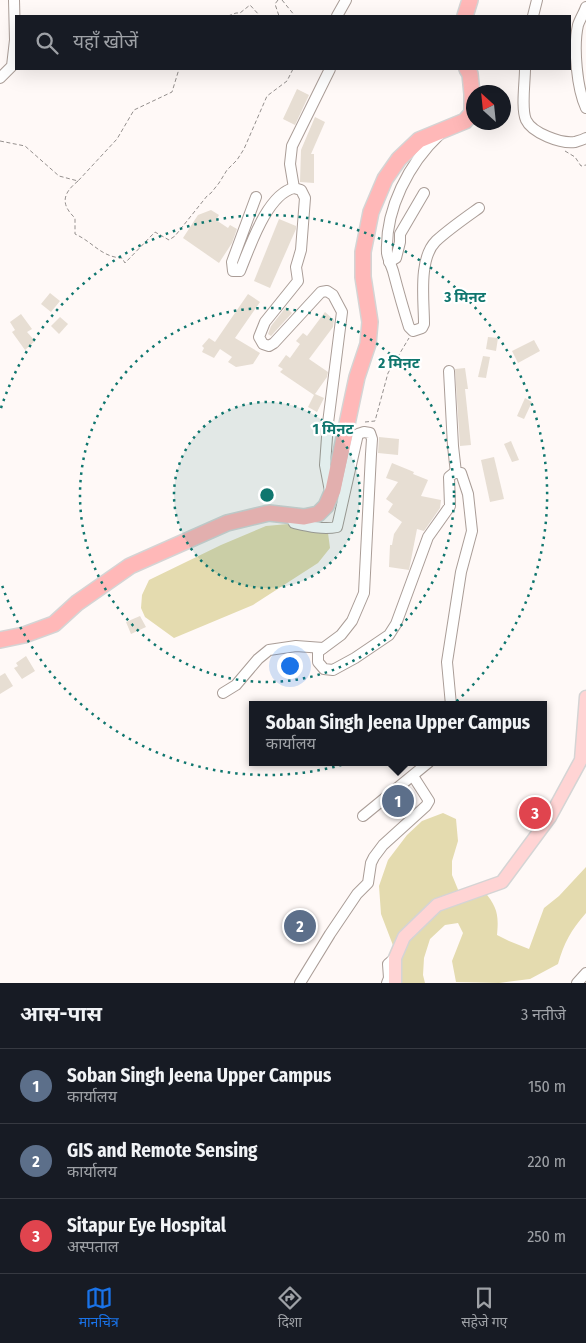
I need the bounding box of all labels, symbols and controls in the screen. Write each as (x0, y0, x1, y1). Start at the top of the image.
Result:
search box (15, 15, 571, 70)
icon: search (33, 29, 61, 57)
text: यहाँ खोजें (73, 30, 138, 53)
north arrow (466, 85, 511, 130)
text: 3 मिनट (443, 288, 487, 306)
text: 2 मिनट (377, 354, 421, 372)
text: 1 मिनट (313, 420, 354, 438)
centre of rings (258, 486, 276, 504)
your location (277, 653, 303, 679)
popup (249, 701, 547, 766)
text: Soban Singh Jeena Upper Campus (266, 711, 530, 734)
text: कार्यालय (266, 734, 316, 753)
pin: 1 (382, 782, 414, 820)
pin: 3 (519, 794, 551, 832)
pin: 2 (284, 907, 316, 945)
text: आस-पास (20, 1001, 102, 1027)
text: 3 नतीजे (521, 1005, 566, 1024)
text: Soban Singh Jeena Upper Campus (67, 1064, 331, 1087)
text: 1 (33, 1077, 39, 1096)
text: 150 m (528, 1077, 566, 1096)
text: कार्यालय (67, 1087, 117, 1106)
text: GIS and Remote Sensing (67, 1139, 258, 1162)
text: 2 (32, 1152, 40, 1171)
text: 220 m (527, 1152, 566, 1171)
text: कार्यालय (67, 1162, 117, 1181)
text: Sitapur Eye Hospital (67, 1214, 226, 1237)
text: 3 (32, 1227, 40, 1246)
text: 250 m (527, 1227, 566, 1246)
text: अस्पताल (67, 1237, 119, 1256)
tab: मानचित्र (79, 1284, 119, 1333)
tab: दिशा (276, 1284, 304, 1333)
tab: सहेजे गए (461, 1284, 507, 1333)

